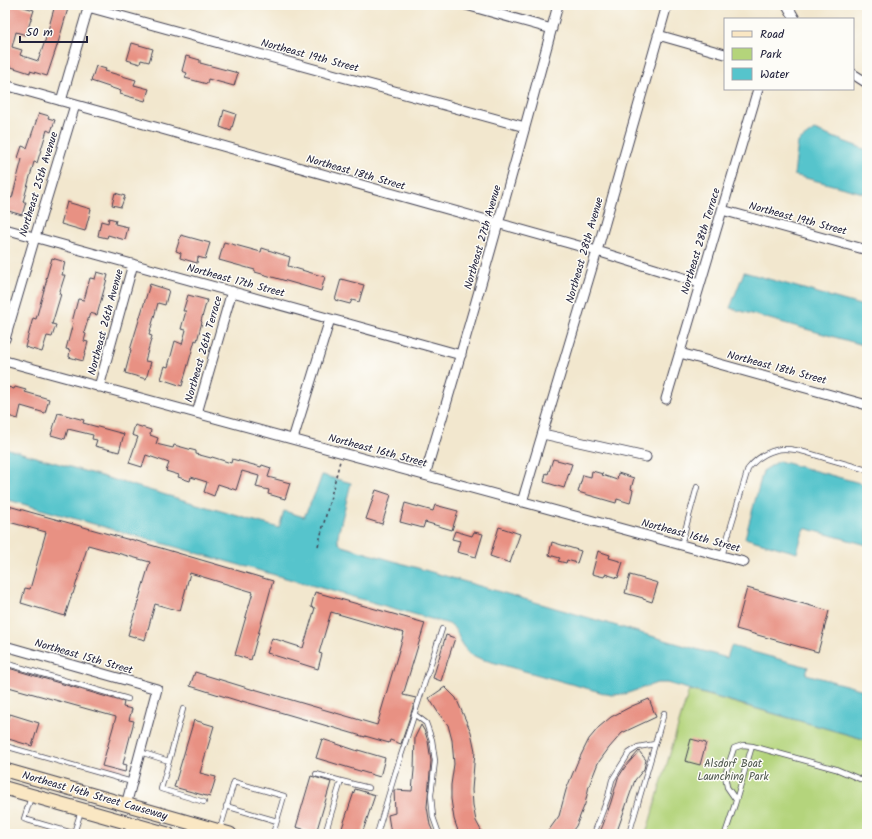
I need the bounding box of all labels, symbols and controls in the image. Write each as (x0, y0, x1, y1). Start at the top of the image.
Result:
scale bar (20, 18, 87, 44)
legend (724, 18, 854, 90)
text: 50 m (26, 23, 53, 42)
text: Road (760, 25, 785, 44)
street label: Northeast 19th Street (259, 34, 362, 78)
text: Park (760, 45, 782, 64)
text: Water (760, 65, 790, 84)
street label: Northeast 25th Avenue (14, 130, 64, 239)
street label: Northeast 18th Street (304, 150, 408, 196)
street label: Northeast 27th Avenue (459, 183, 507, 292)
street label: Northeast 28th Terrace (676, 186, 726, 297)
street label: Northeast 28th Avenue (561, 195, 609, 305)
street label: Northeast 19th Street (747, 197, 850, 241)
street label: Northeast 17th Street (185, 259, 287, 303)
street label: Northeast 26th Avenue (83, 267, 129, 377)
street label: Northeast 26th Terrace (180, 294, 228, 405)
street label: Northeast 18th Street (725, 346, 829, 390)
street label: Northeast 16th Street (326, 429, 430, 473)
street label: Northeast 16th Street (639, 514, 743, 558)
street label: Northeast 15th Street (32, 634, 136, 680)
park label: Alsdorf Boat Launching Park (697, 755, 769, 786)
street label: Northeast 14th Street Causeway (20, 767, 170, 826)

